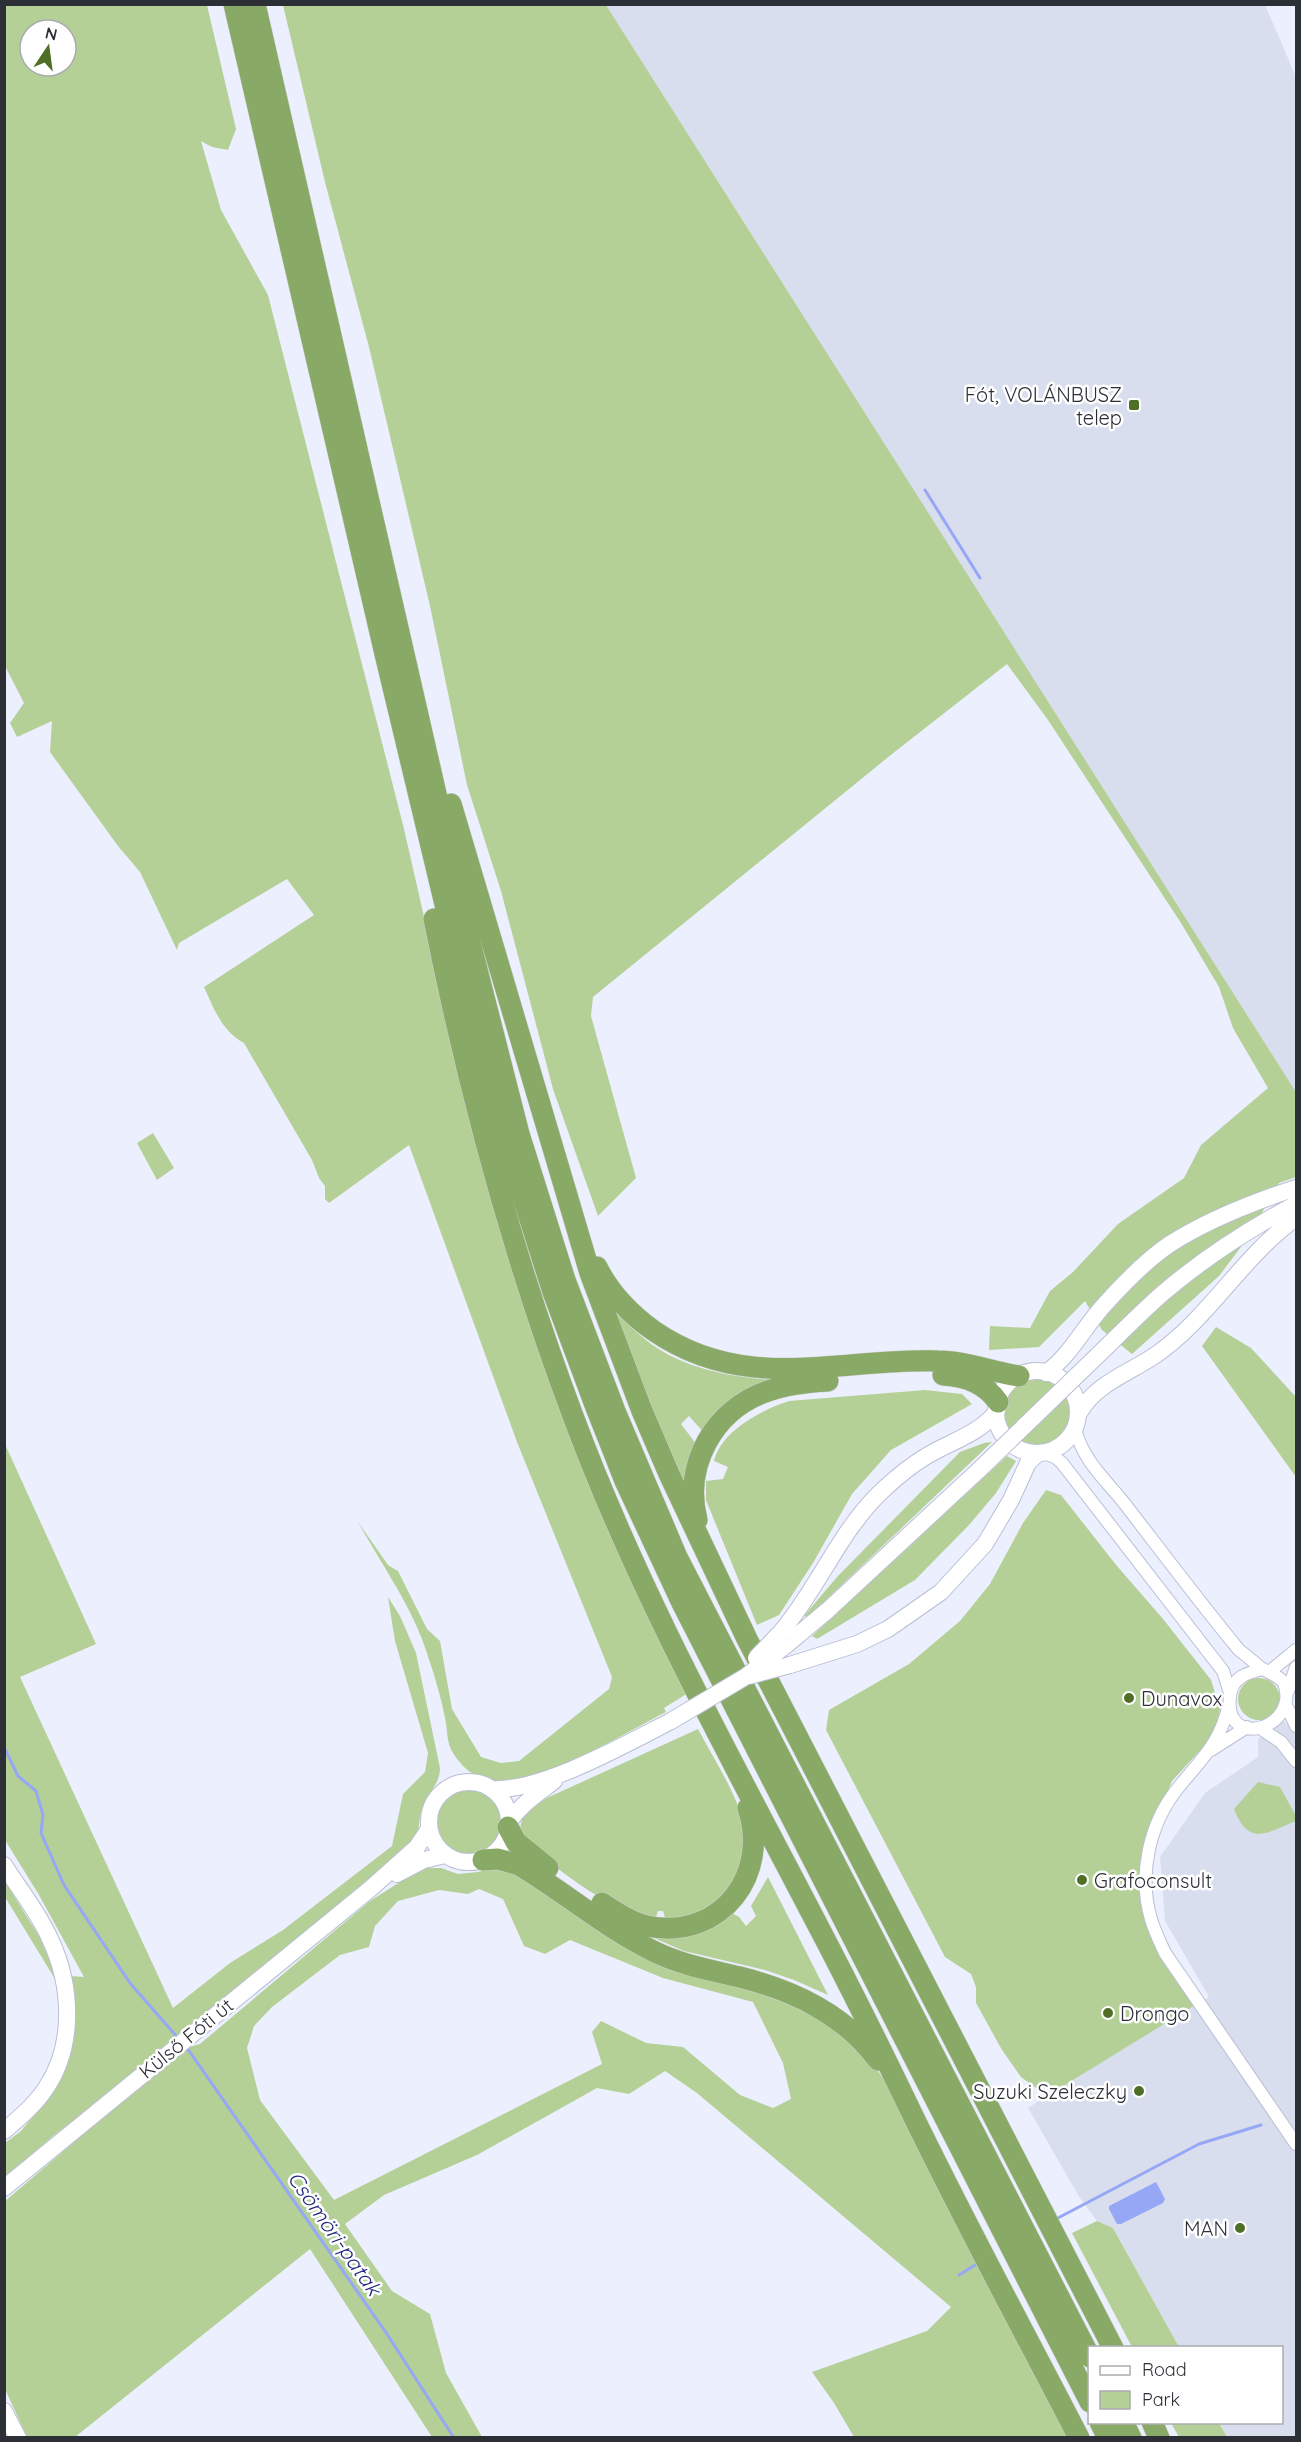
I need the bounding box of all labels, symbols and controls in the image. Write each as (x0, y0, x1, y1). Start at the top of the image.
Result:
north arrow (18, 18, 78, 78)
text: N (43, 22, 59, 44)
place label: Fót, VOLÁNBUSZ telep (965, 382, 1122, 430)
marker: Fót, VOLÁNBUSZ telep (1127, 398, 1141, 412)
place label: Dunavox (1141, 1686, 1222, 1711)
marker: Dunavox (1122, 1691, 1136, 1705)
place label: Grafoconsult (1094, 1868, 1212, 1893)
marker: Grafoconsult (1075, 1873, 1089, 1887)
street label: Külső Fóti út (134, 1992, 238, 2084)
place label: Drongo (1120, 2001, 1189, 2026)
marker: Drongo (1101, 2006, 1115, 2020)
place label: Suzuki Szeleczky (973, 2079, 1127, 2104)
marker: Suzuki Szeleczky (1132, 2084, 1146, 2098)
water label: Csömöri-patak (283, 2166, 388, 2301)
place label: MAN (1184, 2216, 1228, 2241)
marker: MAN (1233, 2221, 1247, 2235)
legend (1088, 2346, 1283, 2424)
text: Road (1142, 2358, 1187, 2381)
text: Park (1142, 2388, 1180, 2411)

